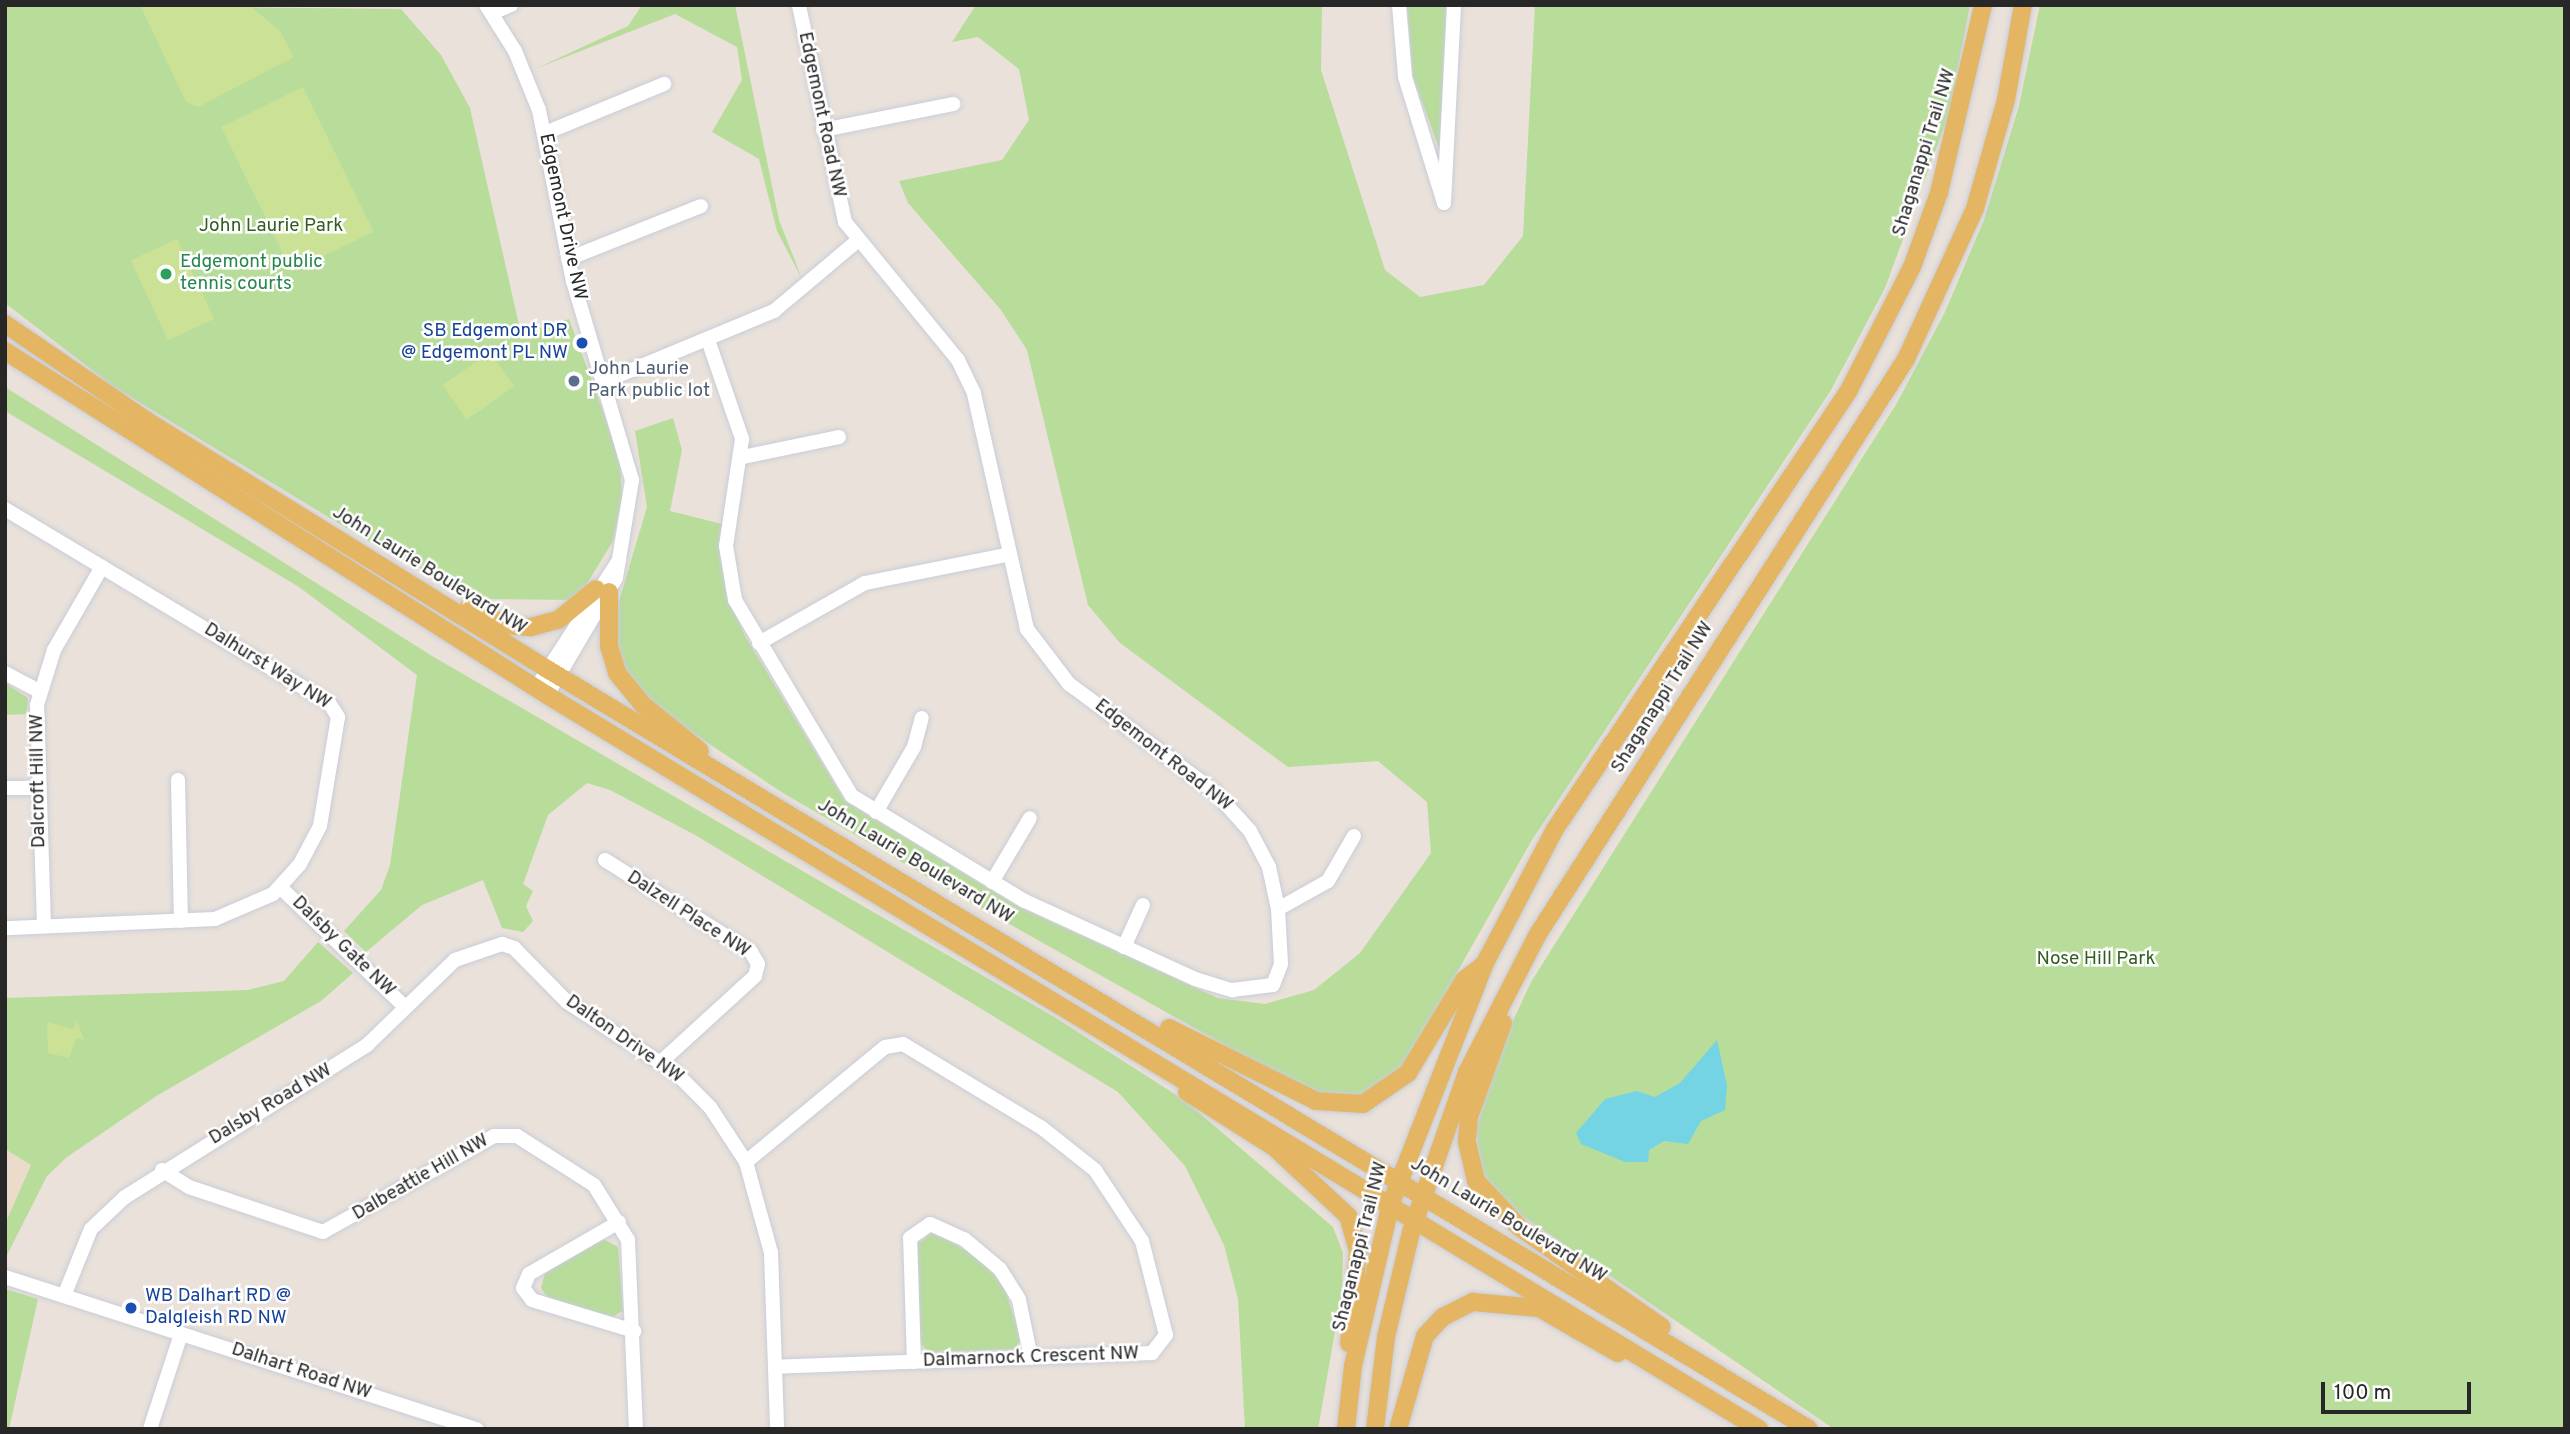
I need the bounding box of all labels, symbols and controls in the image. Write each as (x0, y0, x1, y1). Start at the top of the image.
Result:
street label: Edgemont Road NW (792, 30, 850, 200)
street label: Shaganappi Trail NW (1888, 66, 1962, 240)
street label: Edgemont Drive NW (533, 131, 591, 303)
park label: John Laurie Park (199, 216, 343, 238)
place label: Edgemont public tennis courts (180, 252, 323, 296)
marker: Edgemont public tennis courts (158, 266, 174, 282)
place label: SB Edgemont DR @ Edgemont PL NW (401, 321, 568, 365)
marker: SB Edgemont DR @ Edgemont PL NW (574, 335, 590, 351)
place label: John Laurie Park public lot (588, 359, 710, 403)
marker: John Laurie Park public lot (566, 373, 582, 389)
street label: John Laurie Boulevard NW (328, 502, 530, 640)
street label: Shaganappi Trail NW (1607, 618, 1719, 778)
street label: Dalhurst Way NW (199, 619, 335, 715)
street label: Edgemont Road NW (1089, 695, 1237, 817)
street label: Dalcroft Hill NW (26, 714, 52, 848)
street label: John Laurie Boulevard NW (813, 794, 1017, 930)
street label: Dalzell Place NW (622, 867, 754, 963)
street label: Dalsby Gate NW (286, 892, 400, 1002)
park label: Nose Hill Park (2036, 949, 2156, 971)
street label: Dalton Drive NW (561, 991, 687, 1089)
street label: Dalsby Road NW (205, 1059, 337, 1151)
street label: Dalbeattie Hill NW (349, 1130, 493, 1226)
street label: John Laurie Boulevard NW (1406, 1153, 1610, 1289)
street label: Shaganappi Trail NW (1329, 1159, 1393, 1335)
place label: WB Dalhart RD @ Dalgleish RD NW (145, 1286, 291, 1330)
marker: WB Dalhart RD @ Dalgleish RD NW (123, 1300, 139, 1316)
street label: Dalhart Road NW (228, 1339, 374, 1405)
street label: Dalmarnock Crescent NW (922, 1343, 1140, 1373)
scale bar (2325, 1368, 2476, 1412)
text: 100 m (2334, 1380, 2391, 1407)

